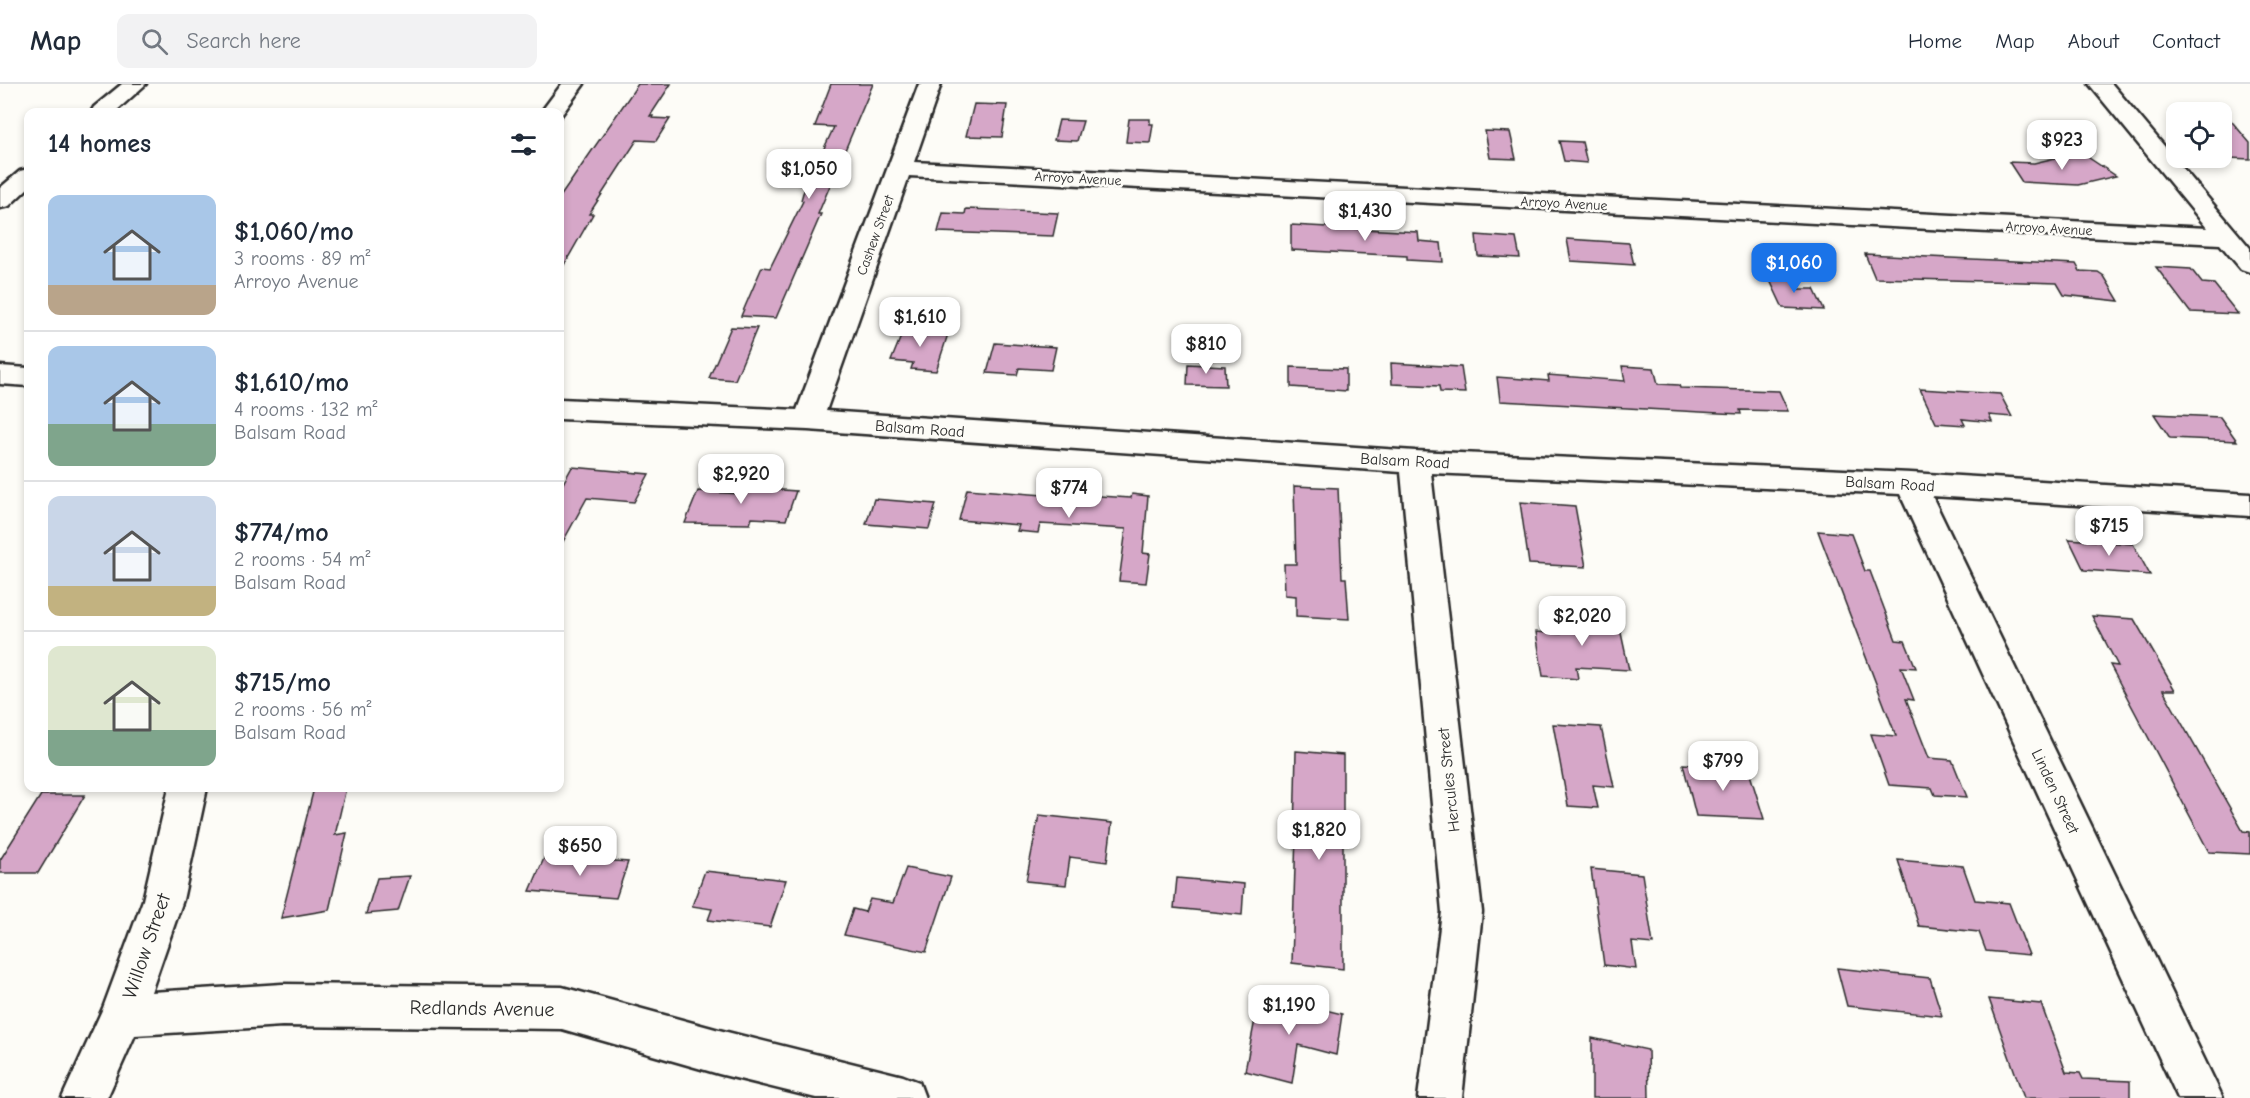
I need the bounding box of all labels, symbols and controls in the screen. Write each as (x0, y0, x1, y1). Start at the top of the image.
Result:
search box (117, 14, 537, 68)
text: Map (30, 25, 81, 57)
icon: search (138, 25, 171, 58)
text: Search here (186, 28, 301, 54)
text: Home (1908, 29, 1962, 53)
text: Map (1995, 29, 2035, 53)
text: About (2068, 29, 2119, 53)
text: Contact (2152, 29, 2220, 53)
map controls (2166, 102, 2232, 168)
button: locate (2166, 102, 2232, 168)
pin: $923 (2026, 120, 2098, 171)
icon: filters (507, 128, 540, 161)
text: $923 (2041, 128, 2083, 151)
text: 14 homes (48, 129, 151, 159)
pin: $1,050 (760, 149, 858, 200)
text: $1,050 (780, 157, 838, 180)
street label: Arroyo Avenue (1034, 168, 1122, 189)
pin: $1,430 (1316, 191, 1414, 242)
street label: Cashew Street (853, 192, 898, 278)
street label: Arroyo Avenue (1520, 193, 1608, 214)
text: $1,430 (1338, 199, 1392, 222)
text: $1,060/mo (234, 217, 354, 247)
street label: Arroyo Avenue (2005, 218, 2093, 239)
icon: home (96, 219, 168, 291)
pin: $1,060 (1745, 243, 1843, 294)
text: 3 rooms · 89 m² (234, 247, 370, 270)
text: $1,060 (1765, 251, 1823, 274)
text: Arroyo Avenue (234, 270, 358, 293)
pin: $1,610 (871, 297, 969, 348)
text: $1,610 (893, 305, 947, 328)
pin: $810 (1170, 324, 1242, 375)
text: $810 (1185, 332, 1227, 355)
text: $1,610/mo (234, 368, 349, 398)
icon: home (96, 370, 168, 442)
text: 4 rooms · 132 m² (234, 398, 378, 421)
street label: Balsam Road (875, 417, 965, 441)
text: Balsam Road (234, 421, 346, 444)
street label: Balsam Road (1360, 450, 1450, 472)
pin: $2,920 (692, 454, 790, 505)
text: $2,920 (712, 462, 770, 485)
pin: $774 (1033, 468, 1105, 519)
street label: Balsam Road (1845, 473, 1935, 495)
text: $774 (1050, 476, 1088, 499)
pin: $715 (2073, 506, 2145, 557)
text: $715 (2089, 514, 2129, 537)
text: $774/mo (234, 518, 329, 548)
icon: home (96, 520, 168, 592)
text: 2 rooms · 54 m² (234, 548, 370, 571)
text: Balsam Road (234, 571, 346, 594)
pin: $2,020 (1533, 596, 1631, 647)
text: $2,020 (1553, 604, 1611, 627)
text: $715/mo (234, 668, 331, 698)
icon: home (96, 670, 168, 742)
text: 2 rooms · 56 m² (234, 698, 372, 721)
text: Balsam Road (234, 721, 346, 744)
street label: Hercules Street (1435, 726, 1463, 833)
pin: $799 (1687, 741, 1759, 792)
street label: Linden Street (2028, 746, 2083, 837)
text: $799 (1702, 749, 1744, 772)
pin: $1,820 (1270, 810, 1368, 861)
text: $1,820 (1291, 818, 1347, 841)
pin: $650 (544, 826, 616, 877)
text: $650 (558, 834, 602, 857)
street label: Willow Street (118, 889, 176, 1002)
pin: $1,190 (1240, 985, 1338, 1036)
text: $1,190 (1262, 993, 1316, 1016)
street label: Redlands Avenue (410, 996, 554, 1021)

